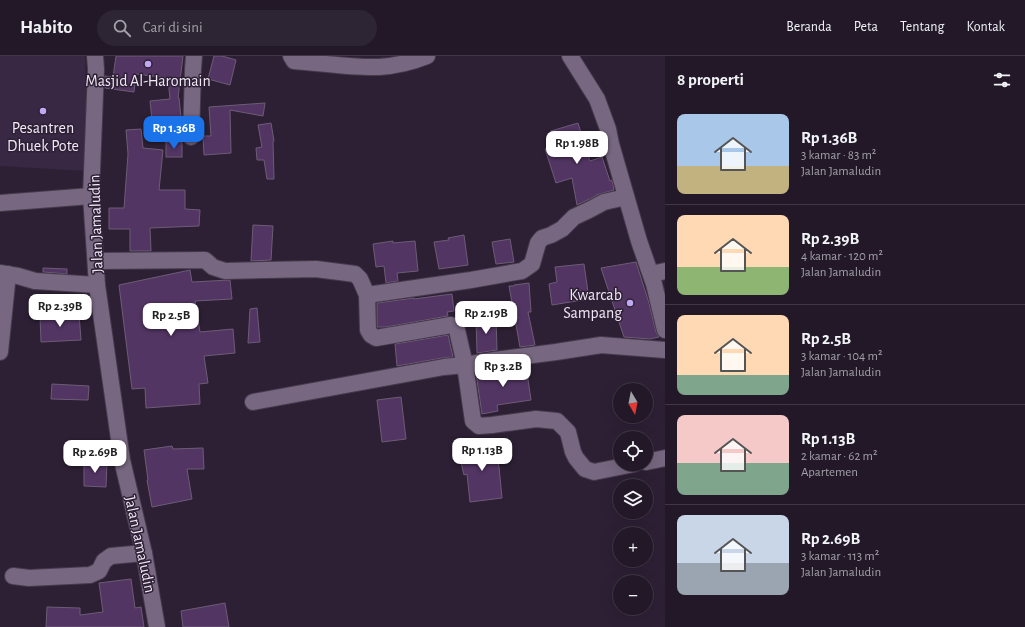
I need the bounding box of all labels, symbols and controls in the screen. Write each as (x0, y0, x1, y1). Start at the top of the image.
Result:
search box (97, 10, 377, 46)
icon: search (111, 17, 133, 39)
text: Habito (20, 18, 73, 37)
text: Cari di sini (143, 20, 203, 35)
text: Beranda (786, 20, 832, 34)
text: Peta (854, 20, 878, 34)
text: Tentang (900, 20, 944, 34)
text: Kontak (966, 20, 1005, 34)
marker: Masjid Al-Haromain (143, 59, 153, 69)
icon: filters (991, 69, 1013, 91)
text: 8 properti (677, 71, 744, 88)
place label: Masjid Al-Haromain (85, 73, 211, 90)
marker: Pesantren Dhuek Pote (38, 106, 48, 116)
pin: Rp 1.36B (133, 116, 215, 150)
place label: Pesantren Dhuek Pote (7, 120, 79, 154)
text: Rp 1.36B (152, 122, 196, 135)
text: Rp 1.36B (801, 129, 857, 146)
icon: home (709, 130, 757, 178)
pin: Rp 1.98B (536, 131, 618, 165)
text: Rp 1.98B (555, 137, 599, 150)
text: 3 kamar · 83 m² (801, 149, 876, 162)
text: Jalan Jamaludin (801, 165, 881, 178)
street label: Jalan Jamaludin (86, 174, 106, 274)
text: Rp 2.39B (801, 230, 859, 247)
icon: home (709, 231, 757, 279)
text: 4 kamar · 120 m² (801, 250, 883, 263)
text: Jalan Jamaludin (801, 266, 881, 279)
place label: Kwarcab Sampang (563, 287, 622, 321)
pin: Rp 2.39B (19, 294, 101, 328)
marker: Kwarcab Sampang (625, 298, 635, 308)
text: Rp 2.39B (38, 300, 82, 313)
pin: Rp 2.19B (445, 301, 527, 335)
pin: Rp 2.5B (134, 303, 208, 337)
text: Rp 2.19B (464, 307, 508, 320)
text: Rp 2.5B (152, 309, 190, 322)
text: Rp 2.5B (801, 330, 851, 347)
icon: home (709, 331, 757, 379)
text: 3 kamar · 104 m² (801, 350, 882, 363)
pin: Rp 3.2B (466, 354, 540, 388)
text: Rp 3.2B (484, 360, 522, 373)
text: Jalan Jamaludin (801, 366, 881, 379)
north arrow (613, 383, 653, 423)
map controls (613, 383, 653, 615)
text: Rp 1.13B (801, 430, 855, 447)
button: locate (613, 431, 653, 471)
icon: home (709, 431, 757, 479)
pin: Rp 1.13B (441, 438, 523, 472)
pin: Rp 2.69B (54, 440, 136, 474)
text: Rp 1.13B (461, 444, 503, 457)
text: Rp 2.69B (72, 446, 118, 459)
text: 2 kamar · 62 m² (801, 450, 877, 463)
text: Apartemen (801, 466, 858, 479)
button: layers (613, 479, 653, 519)
street label: Jalan Jamaludin (122, 494, 158, 594)
button: + (613, 527, 653, 567)
text: Rp 2.69B (801, 530, 860, 547)
icon: home (709, 531, 757, 579)
text: 3 kamar · 113 m² (801, 550, 879, 563)
text: Jalan Jamaludin (801, 566, 881, 579)
button: − (613, 575, 653, 615)

